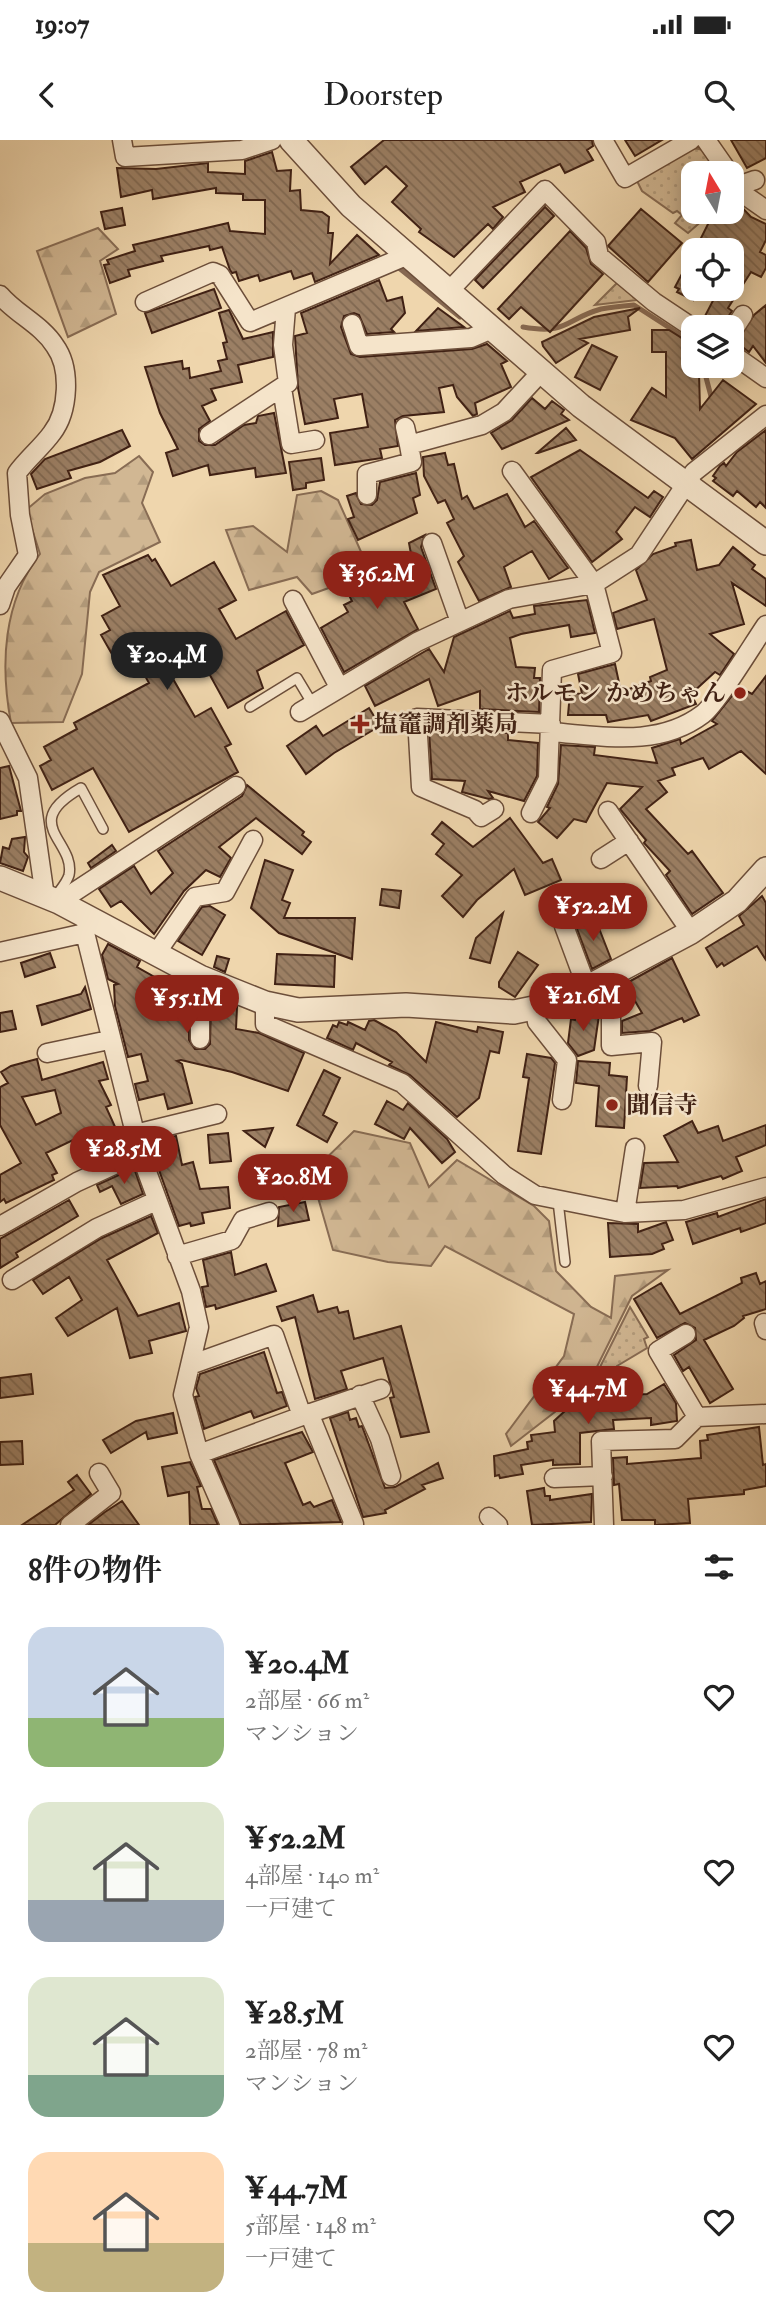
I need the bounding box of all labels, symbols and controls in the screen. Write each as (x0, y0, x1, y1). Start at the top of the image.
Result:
text: 19:07 (35, 9, 89, 41)
text: Doorstep (323, 75, 443, 115)
icon: back (28, 76, 66, 114)
icon: search (700, 76, 738, 114)
north arrow (681, 161, 744, 224)
map controls (681, 161, 744, 378)
button: locate (681, 238, 744, 301)
button: layers (681, 315, 744, 378)
pin: ¥36.2M (320, 552, 434, 611)
text: ¥36.2M (339, 559, 415, 588)
pin: ¥20.4M (110, 632, 224, 692)
text: ¥20.4M (127, 640, 207, 669)
place label: ホルモン かめちゃん (505, 678, 726, 709)
marker: ホルモン かめちゃん (732, 685, 748, 701)
place label: 塩竈調剤薬局 (374, 709, 518, 740)
marker: 塩竈調剤薬局 (352, 716, 368, 732)
pin: ¥52.2M (536, 884, 650, 943)
text: ¥52.2M (554, 891, 632, 920)
pin: ¥21.6M (526, 974, 640, 1033)
pin: ¥55.1M (130, 976, 244, 1035)
text: ¥21.6M (545, 981, 621, 1010)
text: ¥55.1M (151, 983, 223, 1012)
place label: 聞信寺 (626, 1090, 698, 1121)
marker: 聞信寺 (604, 1097, 620, 1113)
pin: ¥28.5M (67, 1126, 181, 1186)
text: ¥28.5M (86, 1134, 162, 1163)
pin: ¥20.8M (236, 1154, 350, 1214)
text: ¥20.8M (254, 1162, 332, 1191)
pin: ¥44.7M (531, 1366, 645, 1426)
text: ¥44.7M (549, 1374, 627, 1403)
icon: filters (700, 1548, 738, 1586)
text: 8件の物件 (28, 1552, 162, 1589)
text: ¥20.4M (245, 1645, 350, 1682)
icon: home (84, 1655, 168, 1739)
icon: heart (700, 1678, 738, 1716)
text: 2部屋 · 66 m² (245, 1686, 369, 1715)
text: マンション (245, 1719, 359, 1748)
text: ¥52.2M (245, 1820, 346, 1857)
icon: home (84, 1830, 168, 1914)
icon: heart (700, 1853, 738, 1891)
text: 4部屋 · 140 m² (245, 1861, 379, 1890)
text: 一戸建て (245, 1894, 337, 1923)
text: ¥28.5M (245, 1995, 344, 2032)
icon: home (84, 2005, 168, 2089)
icon: heart (700, 2028, 738, 2066)
text: 2部屋 · 78 m² (245, 2036, 367, 2065)
text: マンション (245, 2069, 359, 2098)
text: ¥44.7M (245, 2170, 348, 2207)
icon: home (84, 2180, 168, 2264)
icon: heart (700, 2203, 738, 2241)
text: 5部屋 · 148 m² (245, 2211, 376, 2240)
text: 一戸建て (245, 2244, 337, 2273)

